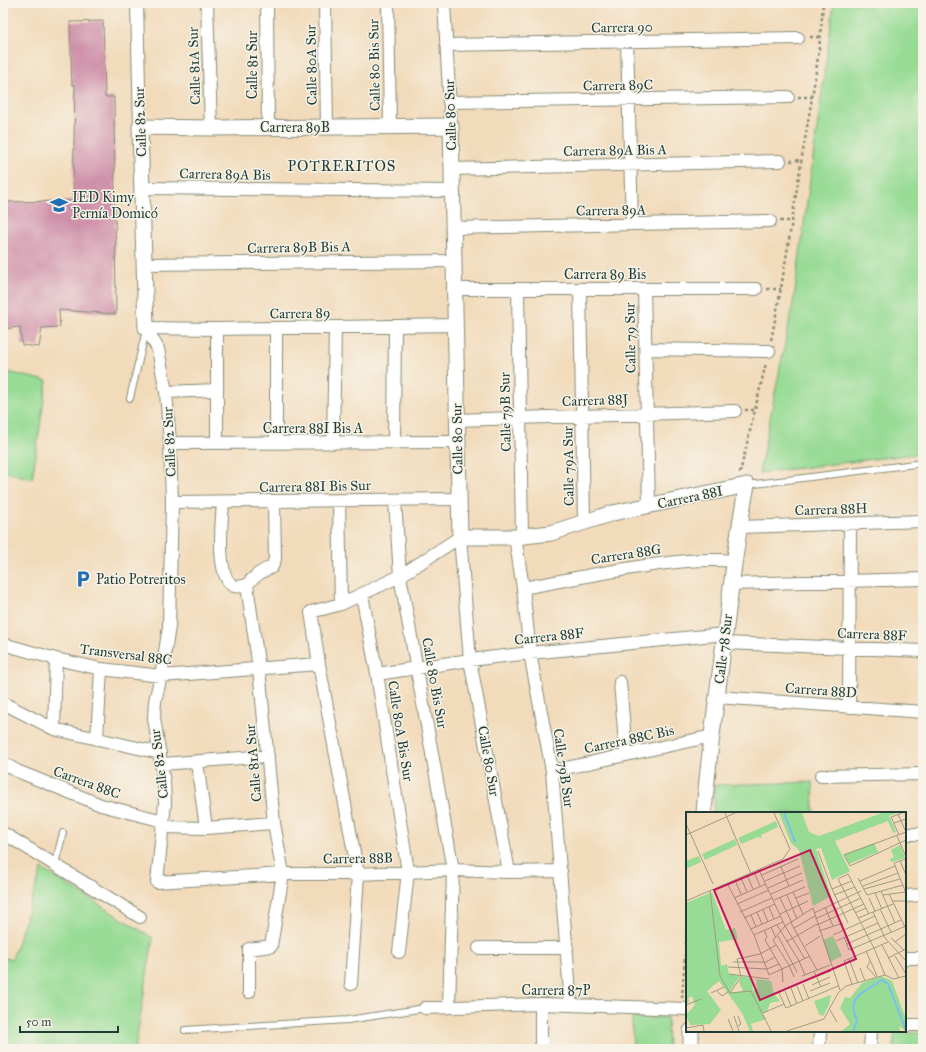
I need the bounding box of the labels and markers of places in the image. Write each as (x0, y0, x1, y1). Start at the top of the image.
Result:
place label: IED Kimy Pernía Domicó (72, 189, 158, 222)
school or university icon: IED Kimy Pernía Domicó (49, 195, 69, 215)
parking icon: Patio Potreritos (73, 569, 93, 589)
place label: Patio Potreritos (96, 571, 186, 588)

